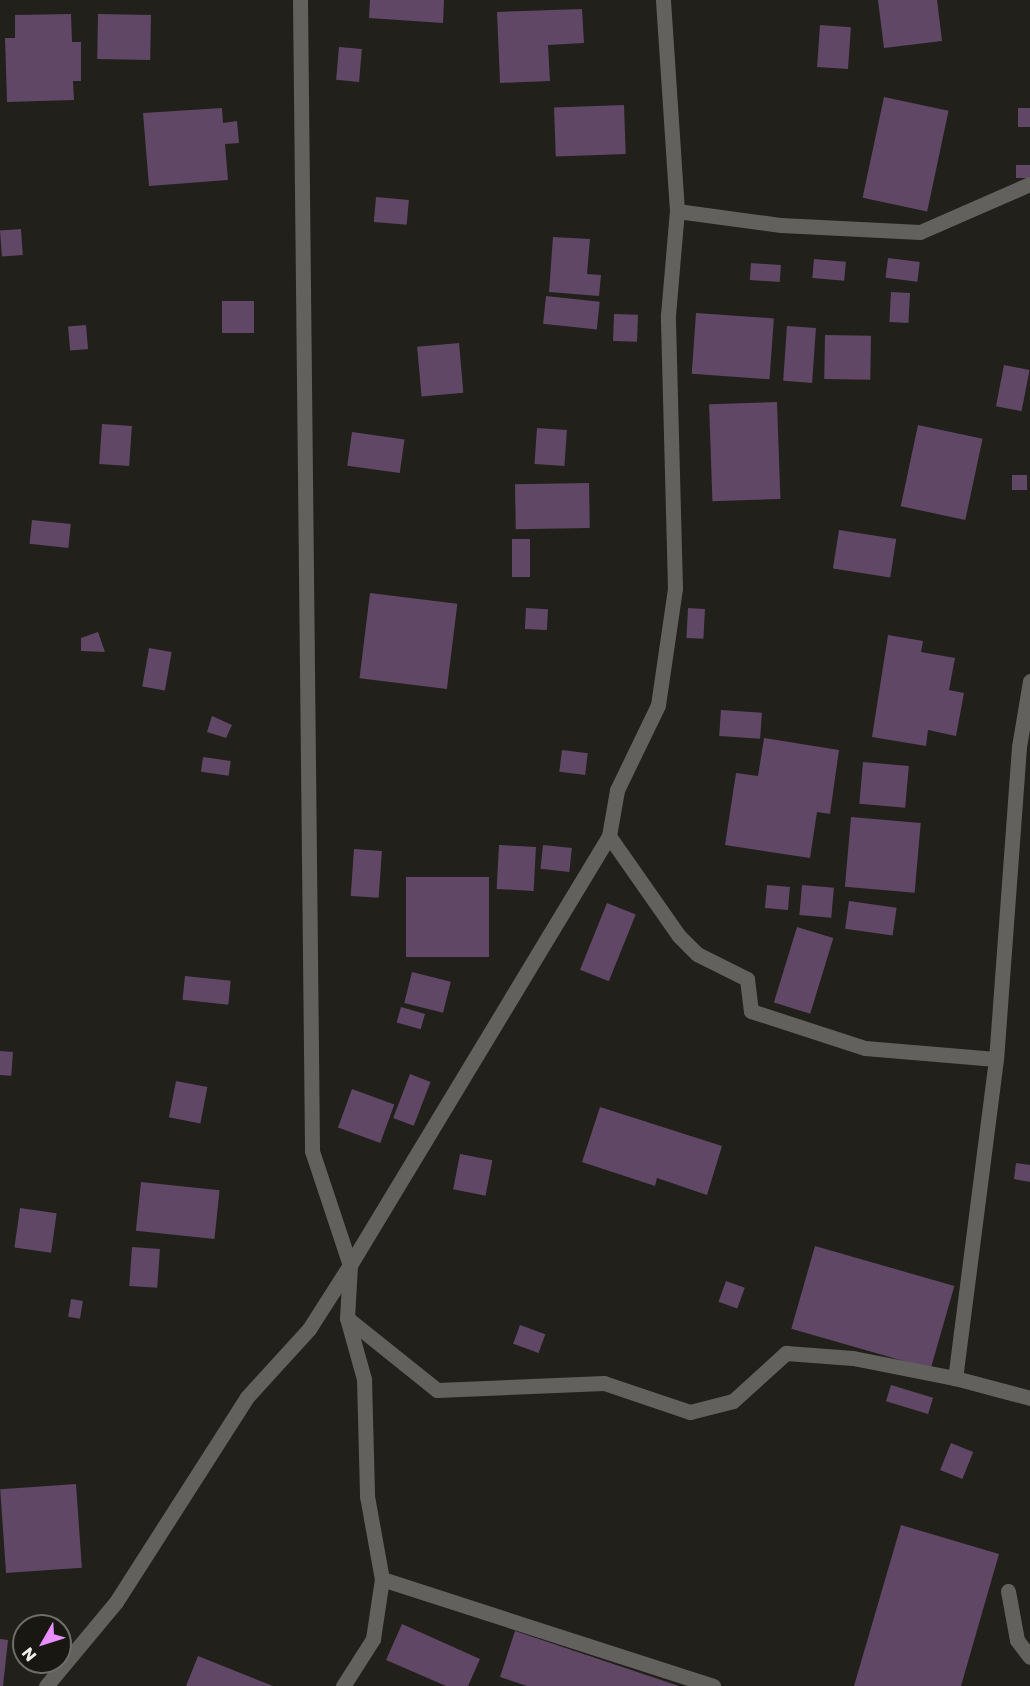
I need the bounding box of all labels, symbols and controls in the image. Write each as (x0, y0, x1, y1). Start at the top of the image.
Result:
north arrow (12, 1614, 72, 1674)
text: N (16, 1642, 42, 1666)

